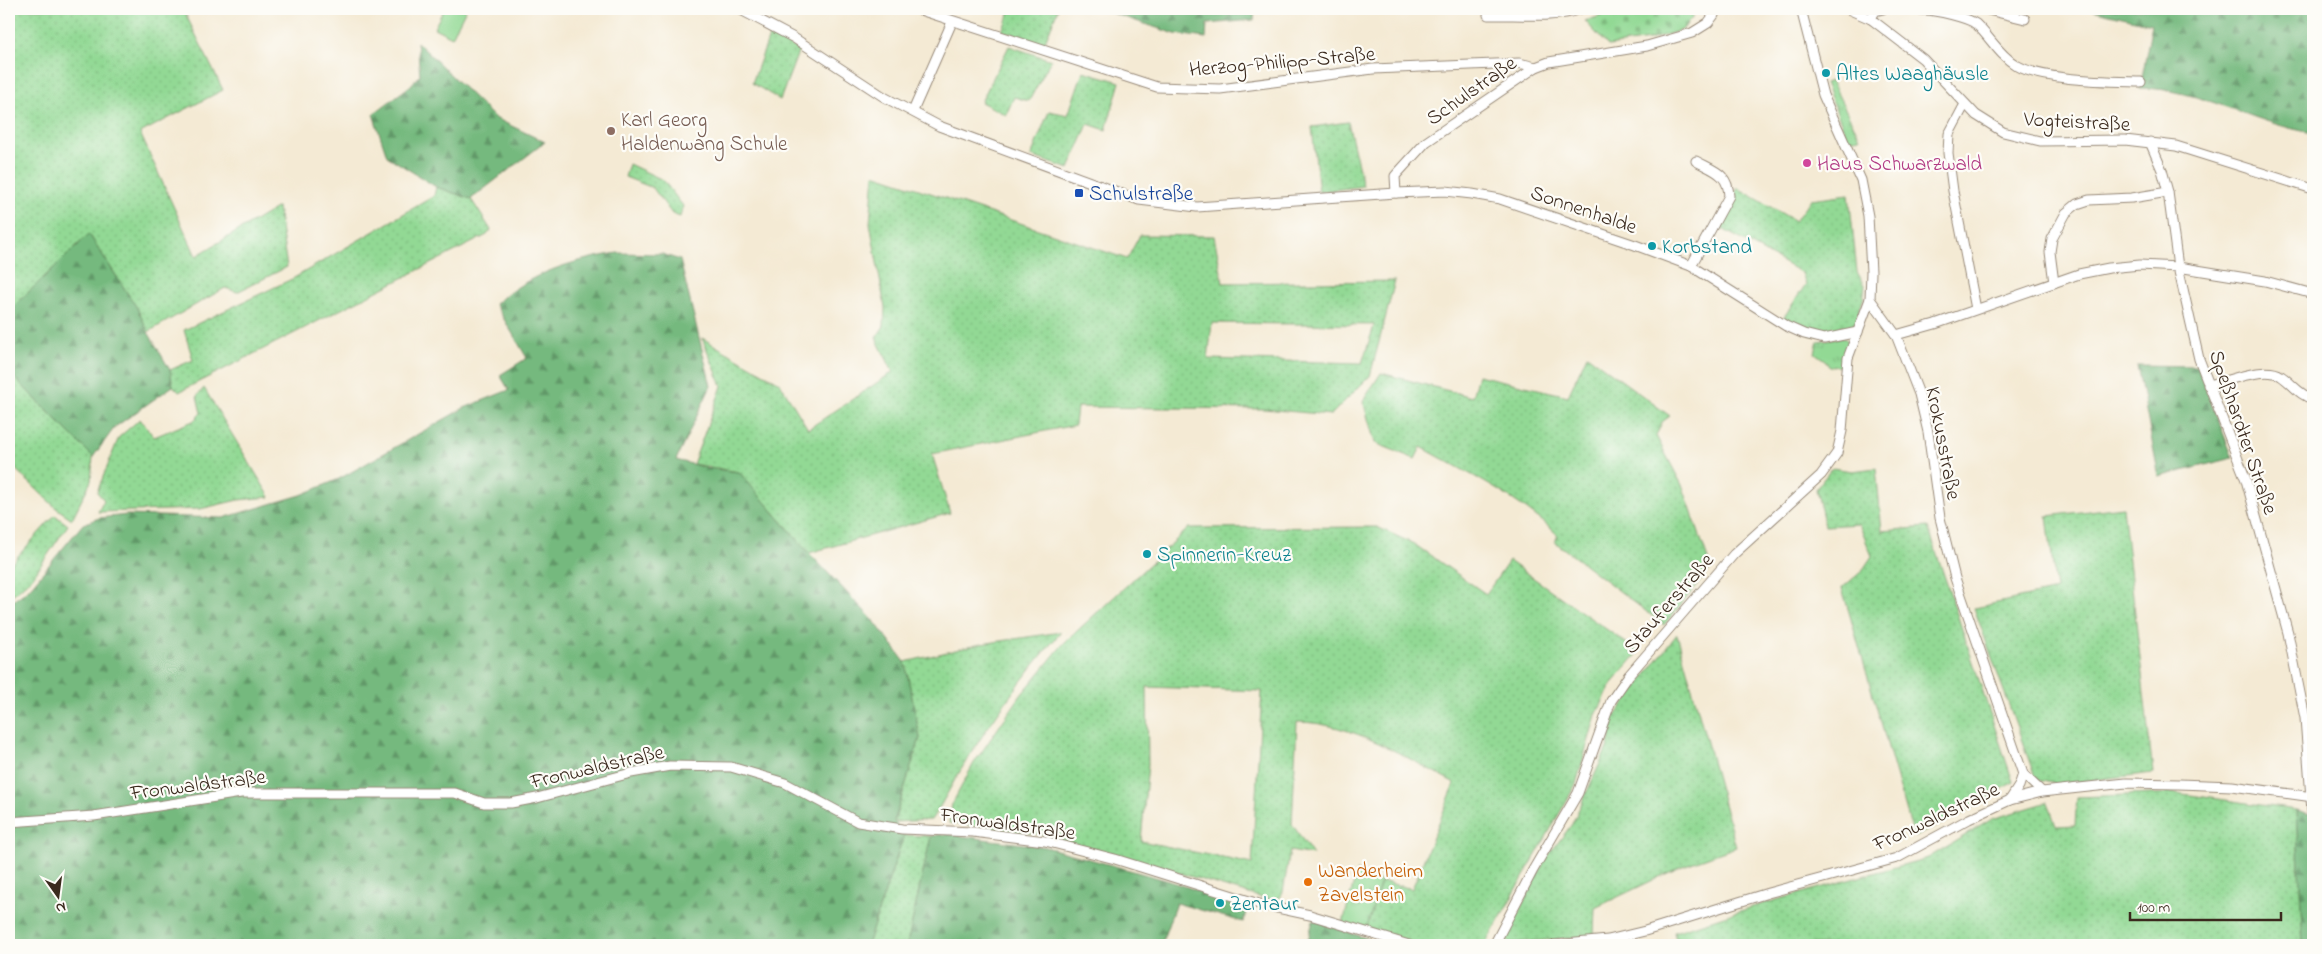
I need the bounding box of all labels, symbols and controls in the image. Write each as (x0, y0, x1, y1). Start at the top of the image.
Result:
street label: Herzog-Philipp-Straße (1188, 40, 1377, 88)
street label: Schulstraße (1421, 49, 1524, 134)
place label: Altes Waaghäusle (1836, 60, 1989, 92)
marker: Altes Waaghäusle (1820, 67, 1832, 79)
street label: Vogteistraße (2022, 105, 2131, 143)
place label: Karl Georg Haldenwang Schule (621, 106, 788, 162)
marker: Karl Georg Haldenwang Schule (605, 125, 617, 137)
place label: Haus Schwarzwald (1817, 150, 1982, 180)
marker: Haus Schwarzwald (1801, 157, 1813, 169)
street label: Sonnenhalde (1526, 179, 1641, 243)
place label: Schulstraße (1089, 180, 1194, 210)
marker: Schulstraße (1073, 187, 1085, 199)
place label: Korbstand (1662, 233, 1752, 263)
marker: Korbstand (1646, 240, 1658, 252)
street label: Speßhardter Straße (2200, 346, 2284, 519)
street label: Krokusstraße (1916, 384, 1968, 503)
place label: Spinnerin-Kreuz (1157, 541, 1291, 571)
street label: Stauferstraße (1617, 547, 1722, 662)
marker: Spinnerin-Kreuz (1141, 548, 1153, 560)
street label: Fronwaldstraße (527, 738, 668, 798)
street label: Fronwaldstraße (128, 763, 268, 809)
street label: Fronwaldstraße (1868, 775, 2005, 861)
street label: Fronwaldstraße (937, 801, 1078, 849)
place label: Wanderheim Zavelstein (1318, 857, 1423, 911)
north arrow (32, 872, 82, 922)
marker: Wanderheim Zavelstein (1302, 876, 1314, 888)
scale bar (2130, 889, 2281, 921)
place label: Zentaur (1230, 890, 1299, 920)
text: N (54, 896, 68, 918)
marker: Zentaur (1214, 897, 1226, 909)
text: 100 m (2137, 897, 2170, 919)

